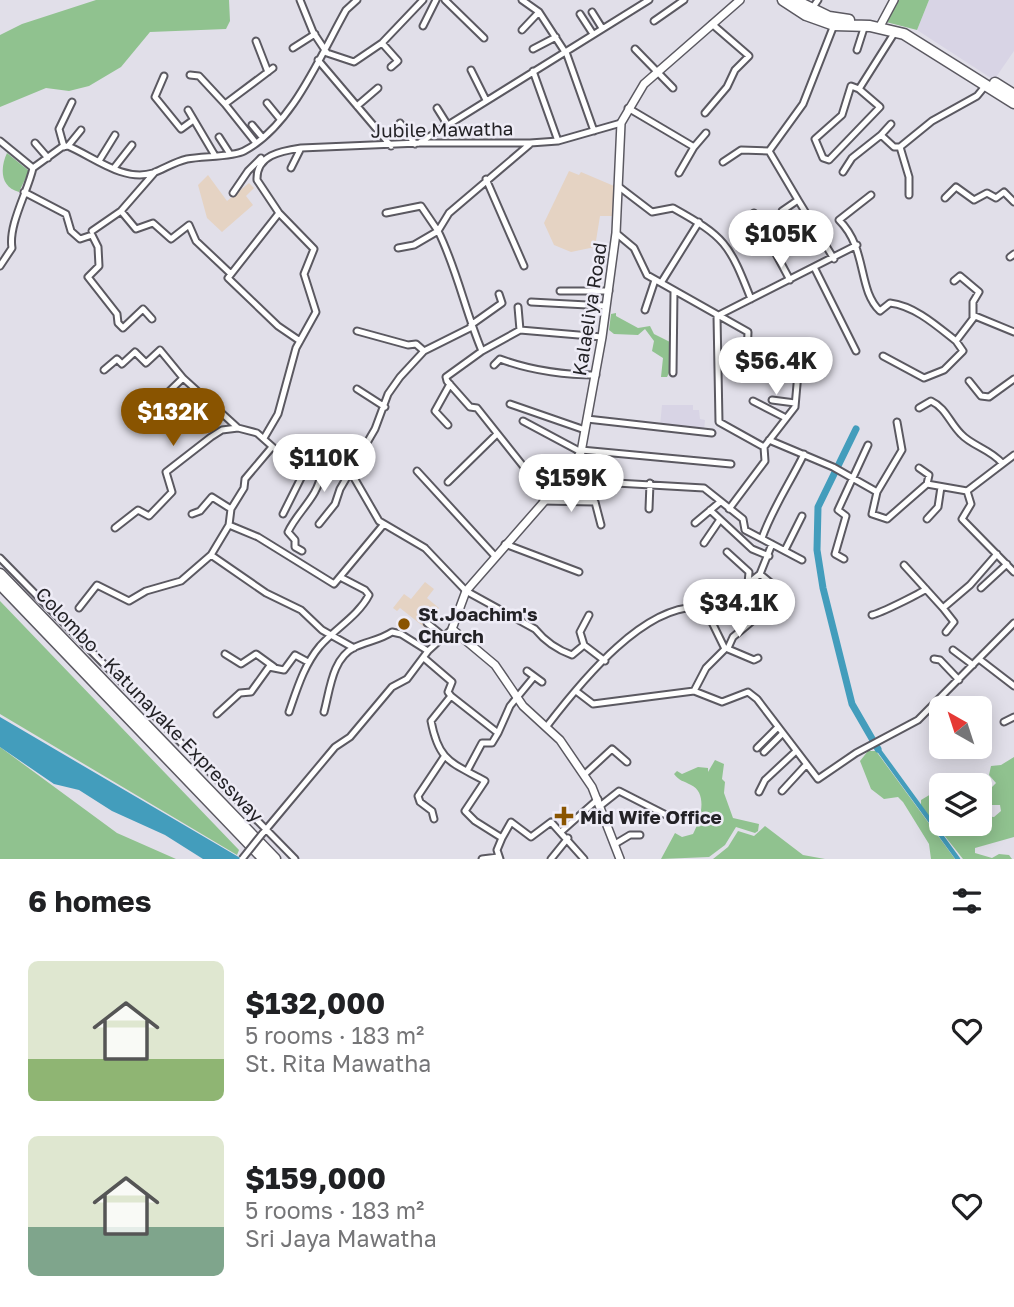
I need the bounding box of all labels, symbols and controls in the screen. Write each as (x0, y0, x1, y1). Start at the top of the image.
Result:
street label: Jubile Mawatha (370, 116, 514, 142)
pin: $105K (732, 210, 830, 270)
text: $105K (745, 219, 817, 247)
street label: Kalaeliya Road (567, 241, 611, 377)
pin: $56.4K (719, 338, 833, 397)
text: $56.4K (735, 346, 817, 374)
pin: $132K (124, 388, 222, 448)
text: $132K (137, 397, 209, 425)
pin: $110K (275, 434, 373, 494)
text: $110K (289, 443, 359, 471)
pin: $159K (522, 454, 620, 514)
text: $159K (535, 463, 607, 491)
pin: $34.1K (682, 580, 796, 639)
street label: Colombo - Katunayake Expressway (31, 582, 269, 827)
text: $34.1K (699, 588, 779, 616)
place label: St.Joachim's Church (418, 602, 538, 647)
marker: St.Joachim's Church (396, 616, 412, 632)
north arrow (929, 696, 992, 760)
map controls (929, 696, 992, 836)
button: layers (929, 773, 992, 836)
place label: Mid Wife Office (580, 805, 722, 828)
marker: Mid Wife Office (554, 806, 574, 826)
icon: filters (948, 882, 986, 920)
text: 6 homes (28, 883, 151, 919)
text: $132,000 (245, 985, 385, 1021)
icon: home (84, 989, 168, 1073)
icon: heart (948, 1012, 986, 1050)
text: 5 rooms · 183 m² (245, 1021, 424, 1049)
text: St. Rita Mawatha (245, 1049, 431, 1077)
text: $159,000 (245, 1160, 386, 1196)
icon: home (84, 1164, 168, 1248)
icon: heart (948, 1187, 986, 1225)
text: 5 rooms · 183 m² (245, 1196, 424, 1224)
text: Sri Jaya Mawatha (245, 1224, 437, 1252)

